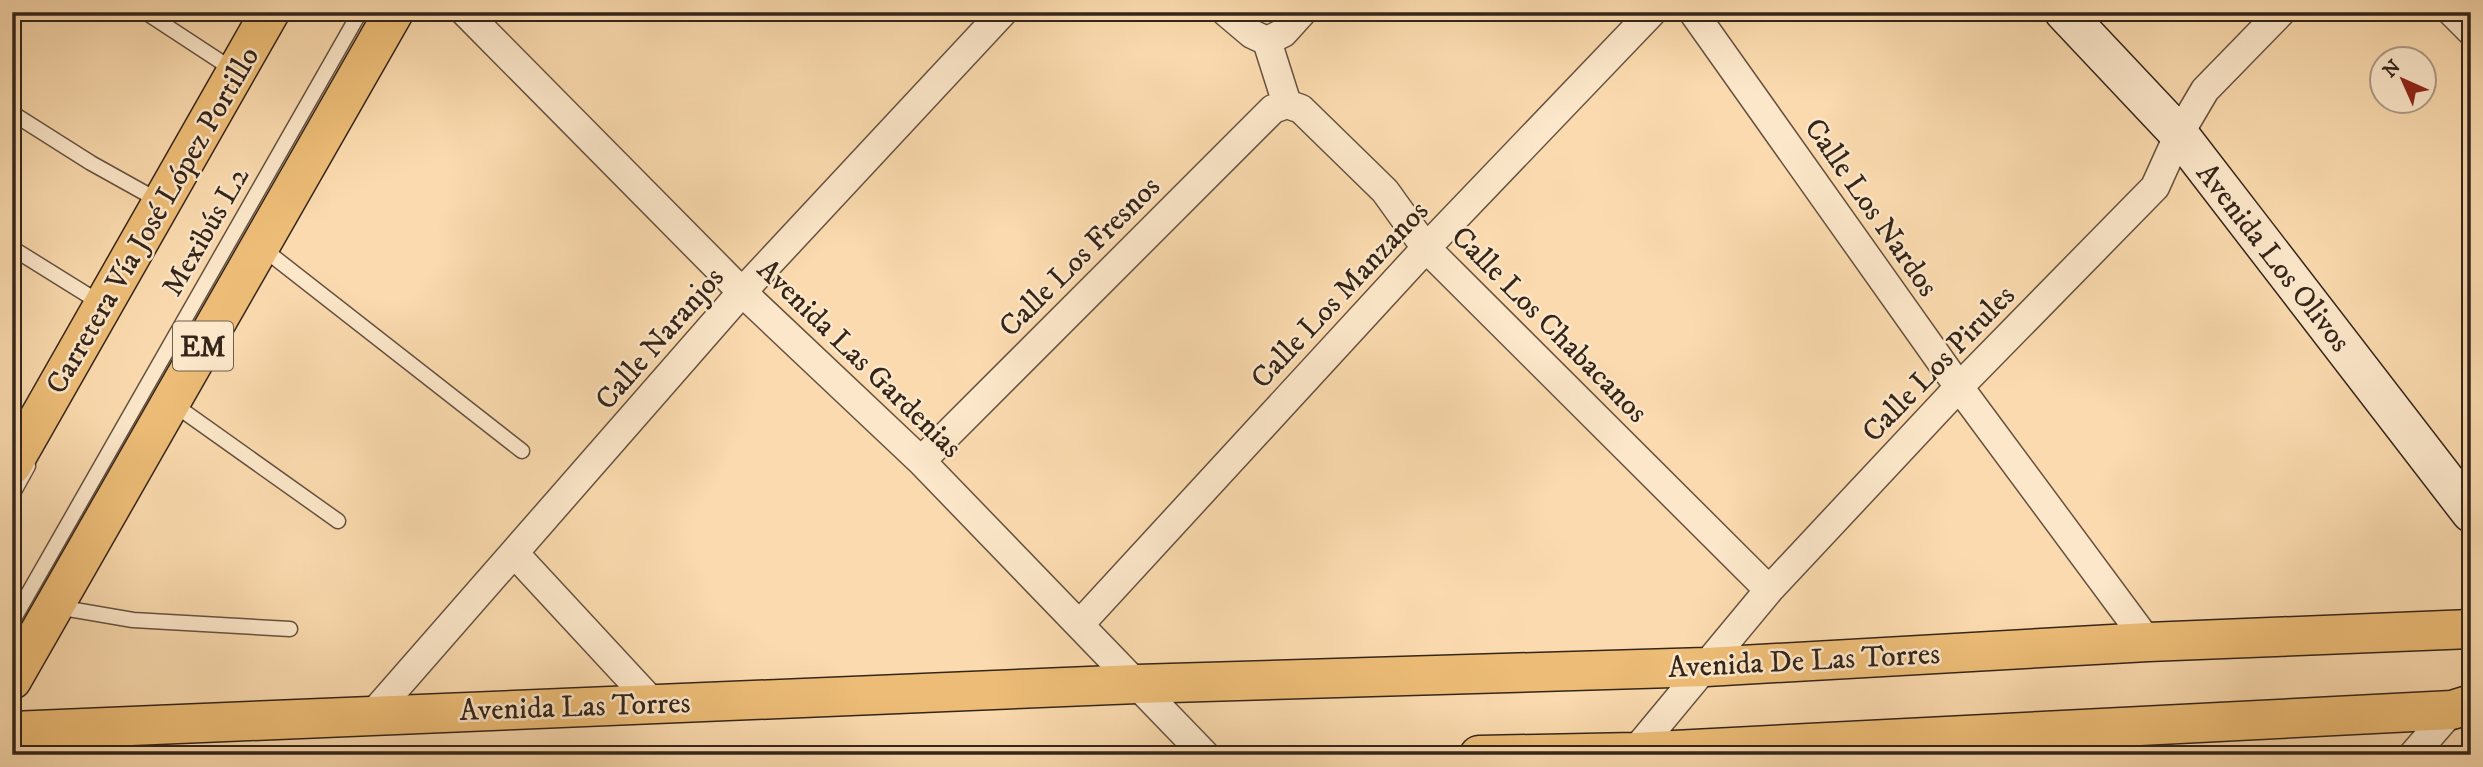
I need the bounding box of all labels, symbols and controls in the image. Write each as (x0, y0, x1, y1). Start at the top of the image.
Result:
street label: Carretera Vía José López Portillo (38, 40, 268, 401)
north arrow (2368, 46, 2438, 116)
text: N (2378, 55, 2406, 83)
street label: Calle Los Nardos (1796, 111, 1946, 304)
street label: Avenida Los Olivos (2188, 156, 2358, 360)
street label: Mexibús L2 (154, 160, 258, 303)
street label: Calle Los Fresnos (992, 169, 1168, 345)
street label: Calle Los Manzanos (1243, 193, 1437, 397)
street label: Calle Los Chabacanos (1443, 219, 1655, 431)
street label: Avenida Las Gardenias (749, 252, 969, 466)
street label: Calle Naranjos (588, 260, 732, 418)
street label: Calle Los Pirules (1855, 278, 2023, 450)
road number: EM (173, 322, 233, 370)
street label: Avenida De Las Torres (1667, 636, 1941, 687)
street label: Avenida Las Torres (459, 685, 691, 730)

